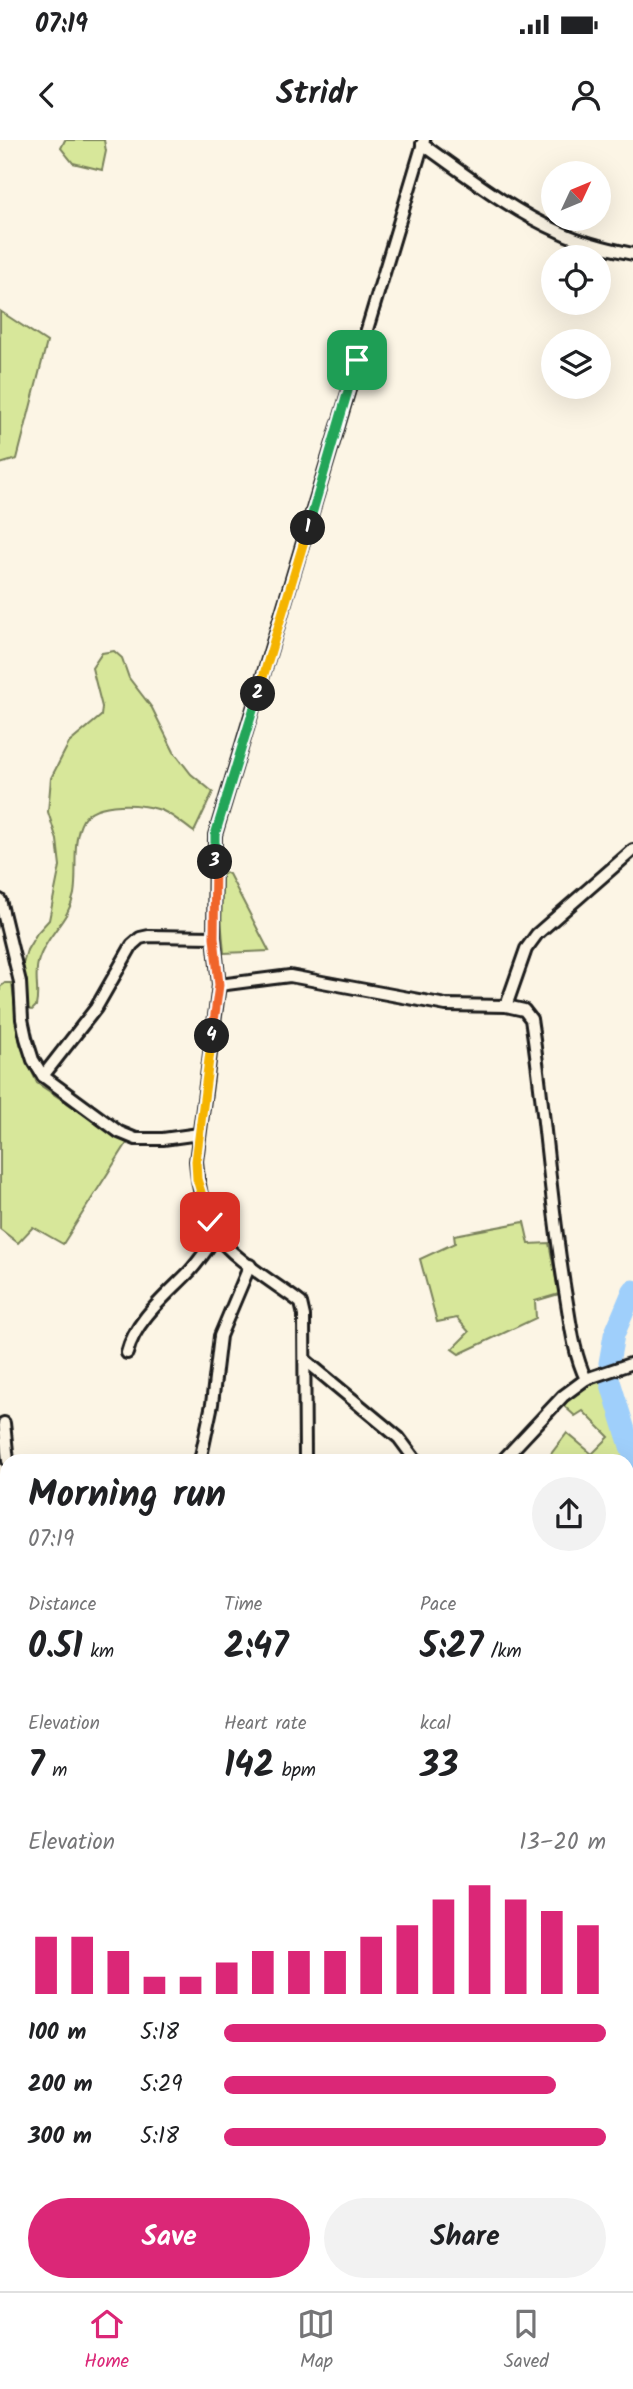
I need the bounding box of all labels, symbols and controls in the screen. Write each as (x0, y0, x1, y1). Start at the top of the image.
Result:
text: 07:19 (35, 4, 88, 46)
text: Stridr (276, 69, 357, 120)
icon: back (28, 76, 66, 114)
icon: person (567, 76, 605, 114)
north arrow (541, 161, 611, 231)
map controls (541, 161, 611, 399)
button: locate (541, 245, 611, 315)
button: layers (541, 329, 611, 399)
pin (327, 330, 387, 390)
icon: arrive (338, 341, 376, 379)
pin: 1 (290, 510, 326, 546)
text: 1 (305, 512, 310, 542)
pin: 2 (240, 676, 276, 712)
text: 2 (252, 678, 263, 708)
pin: 3 (198, 844, 232, 880)
text: 3 (209, 846, 220, 876)
pin: 4 (194, 1018, 230, 1054)
text: 4 (206, 1020, 217, 1050)
pin (180, 1192, 240, 1252)
icon: check (191, 1203, 229, 1241)
text: Morning run (28, 1466, 226, 1526)
button: share (532, 1477, 606, 1551)
text: 07:19 (28, 1522, 74, 1558)
text: Distance (28, 1590, 96, 1620)
text: Time (224, 1590, 262, 1620)
text: Pace (420, 1590, 456, 1620)
text: 0.51 (28, 1620, 83, 1676)
text: 2:47 (224, 1620, 289, 1676)
text: 5:27 (420, 1620, 483, 1676)
text: km (83, 1637, 114, 1667)
text: /km (483, 1637, 522, 1667)
text: Elevation (28, 1709, 100, 1739)
text: Heart rate (224, 1709, 307, 1739)
text: kcal (420, 1709, 451, 1739)
text: 7 (28, 1739, 45, 1795)
text: 142 (224, 1739, 274, 1795)
text: 33 (420, 1739, 458, 1795)
text: m (45, 1756, 67, 1786)
text: bpm (274, 1756, 316, 1786)
text: Elevation (28, 1825, 115, 1861)
text: 13–20 m (519, 1825, 606, 1861)
text: 100 m (28, 2015, 86, 2051)
text: 5:18 (140, 2015, 179, 2051)
text: 200 m (28, 2067, 93, 2103)
text: 5:29 (140, 2067, 183, 2103)
text: 300 m (28, 2119, 92, 2155)
text: 5:18 (140, 2119, 179, 2155)
button: Save (28, 2198, 310, 2278)
button: Share (324, 2198, 606, 2278)
tab: Home (84, 2305, 129, 2377)
tab: Map (297, 2305, 335, 2377)
tab: Saved (504, 2305, 549, 2377)

